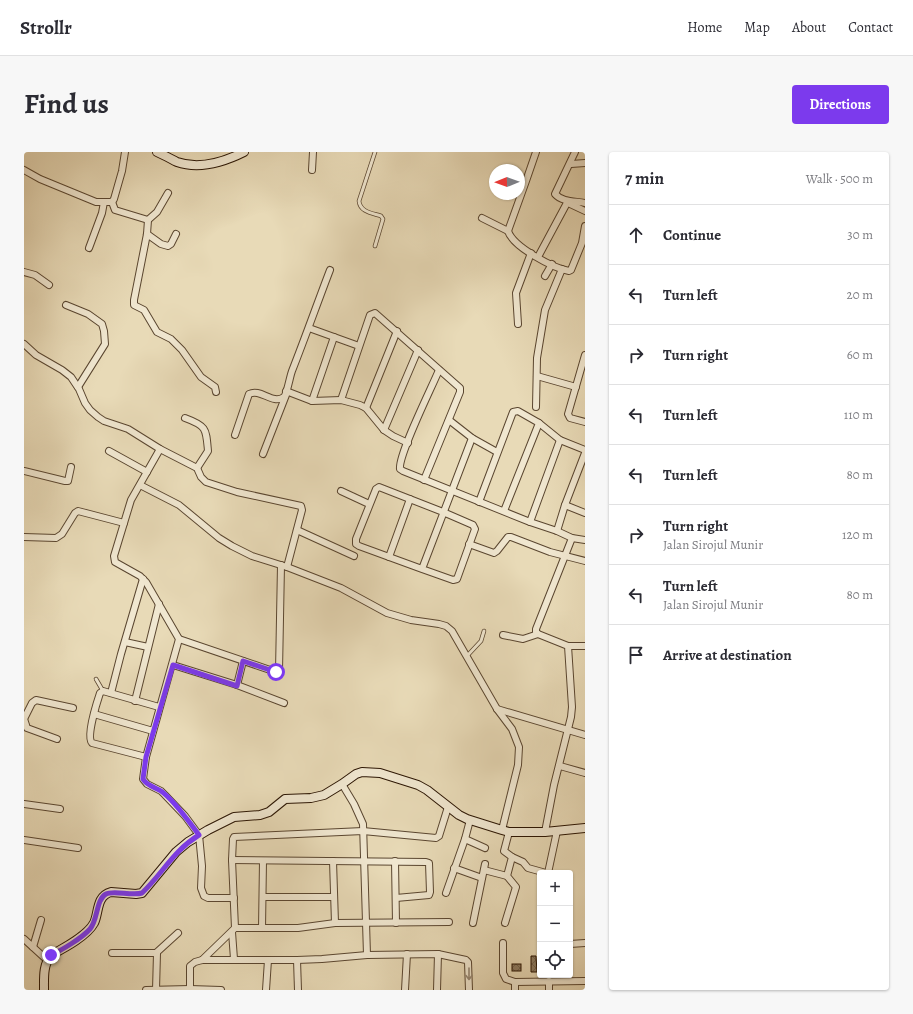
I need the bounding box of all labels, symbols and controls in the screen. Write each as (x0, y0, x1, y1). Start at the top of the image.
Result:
text: Strollr (20, 15, 72, 41)
text: Home (687, 18, 722, 37)
text: Map (744, 18, 770, 37)
text: About (792, 18, 826, 37)
text: Contact (848, 18, 893, 37)
text: Find us (24, 85, 109, 123)
button: Directions (792, 85, 889, 124)
north arrow (489, 164, 525, 200)
text: 7 min (625, 167, 664, 190)
text: Walk · 500 m (806, 170, 873, 187)
icon: ahead (625, 224, 647, 246)
text: Continue (663, 225, 721, 245)
text: 30 m (847, 226, 873, 243)
icon: left (625, 284, 647, 306)
text: Turn left (663, 285, 718, 305)
text: 20 m (847, 286, 873, 303)
icon: right (625, 344, 647, 366)
text: Turn right (663, 345, 728, 365)
text: 60 m (847, 346, 873, 363)
icon: left (625, 404, 647, 426)
text: Turn left (663, 405, 718, 425)
text: 110 m (844, 406, 873, 423)
icon: left (625, 464, 647, 486)
text: Turn left (663, 465, 718, 485)
text: 80 m (846, 466, 873, 483)
text: Turn right (663, 516, 728, 536)
icon: right (625, 524, 647, 546)
text: 120 m (842, 526, 873, 543)
text: Jalan Sirojul Munir (663, 536, 763, 553)
text: Turn left (663, 576, 718, 596)
icon: left (625, 584, 647, 606)
text: 80 m (846, 586, 873, 603)
text: Jalan Sirojul Munir (663, 596, 763, 613)
icon: arrive (625, 644, 647, 666)
text: Arrive at destination (663, 645, 792, 665)
route start (267, 663, 285, 681)
map controls (537, 870, 573, 978)
button: + (537, 870, 573, 906)
button: − (537, 906, 573, 942)
button: locate (537, 942, 573, 978)
route end (42, 946, 60, 964)
one-way arrow (465, 967, 473, 980)

